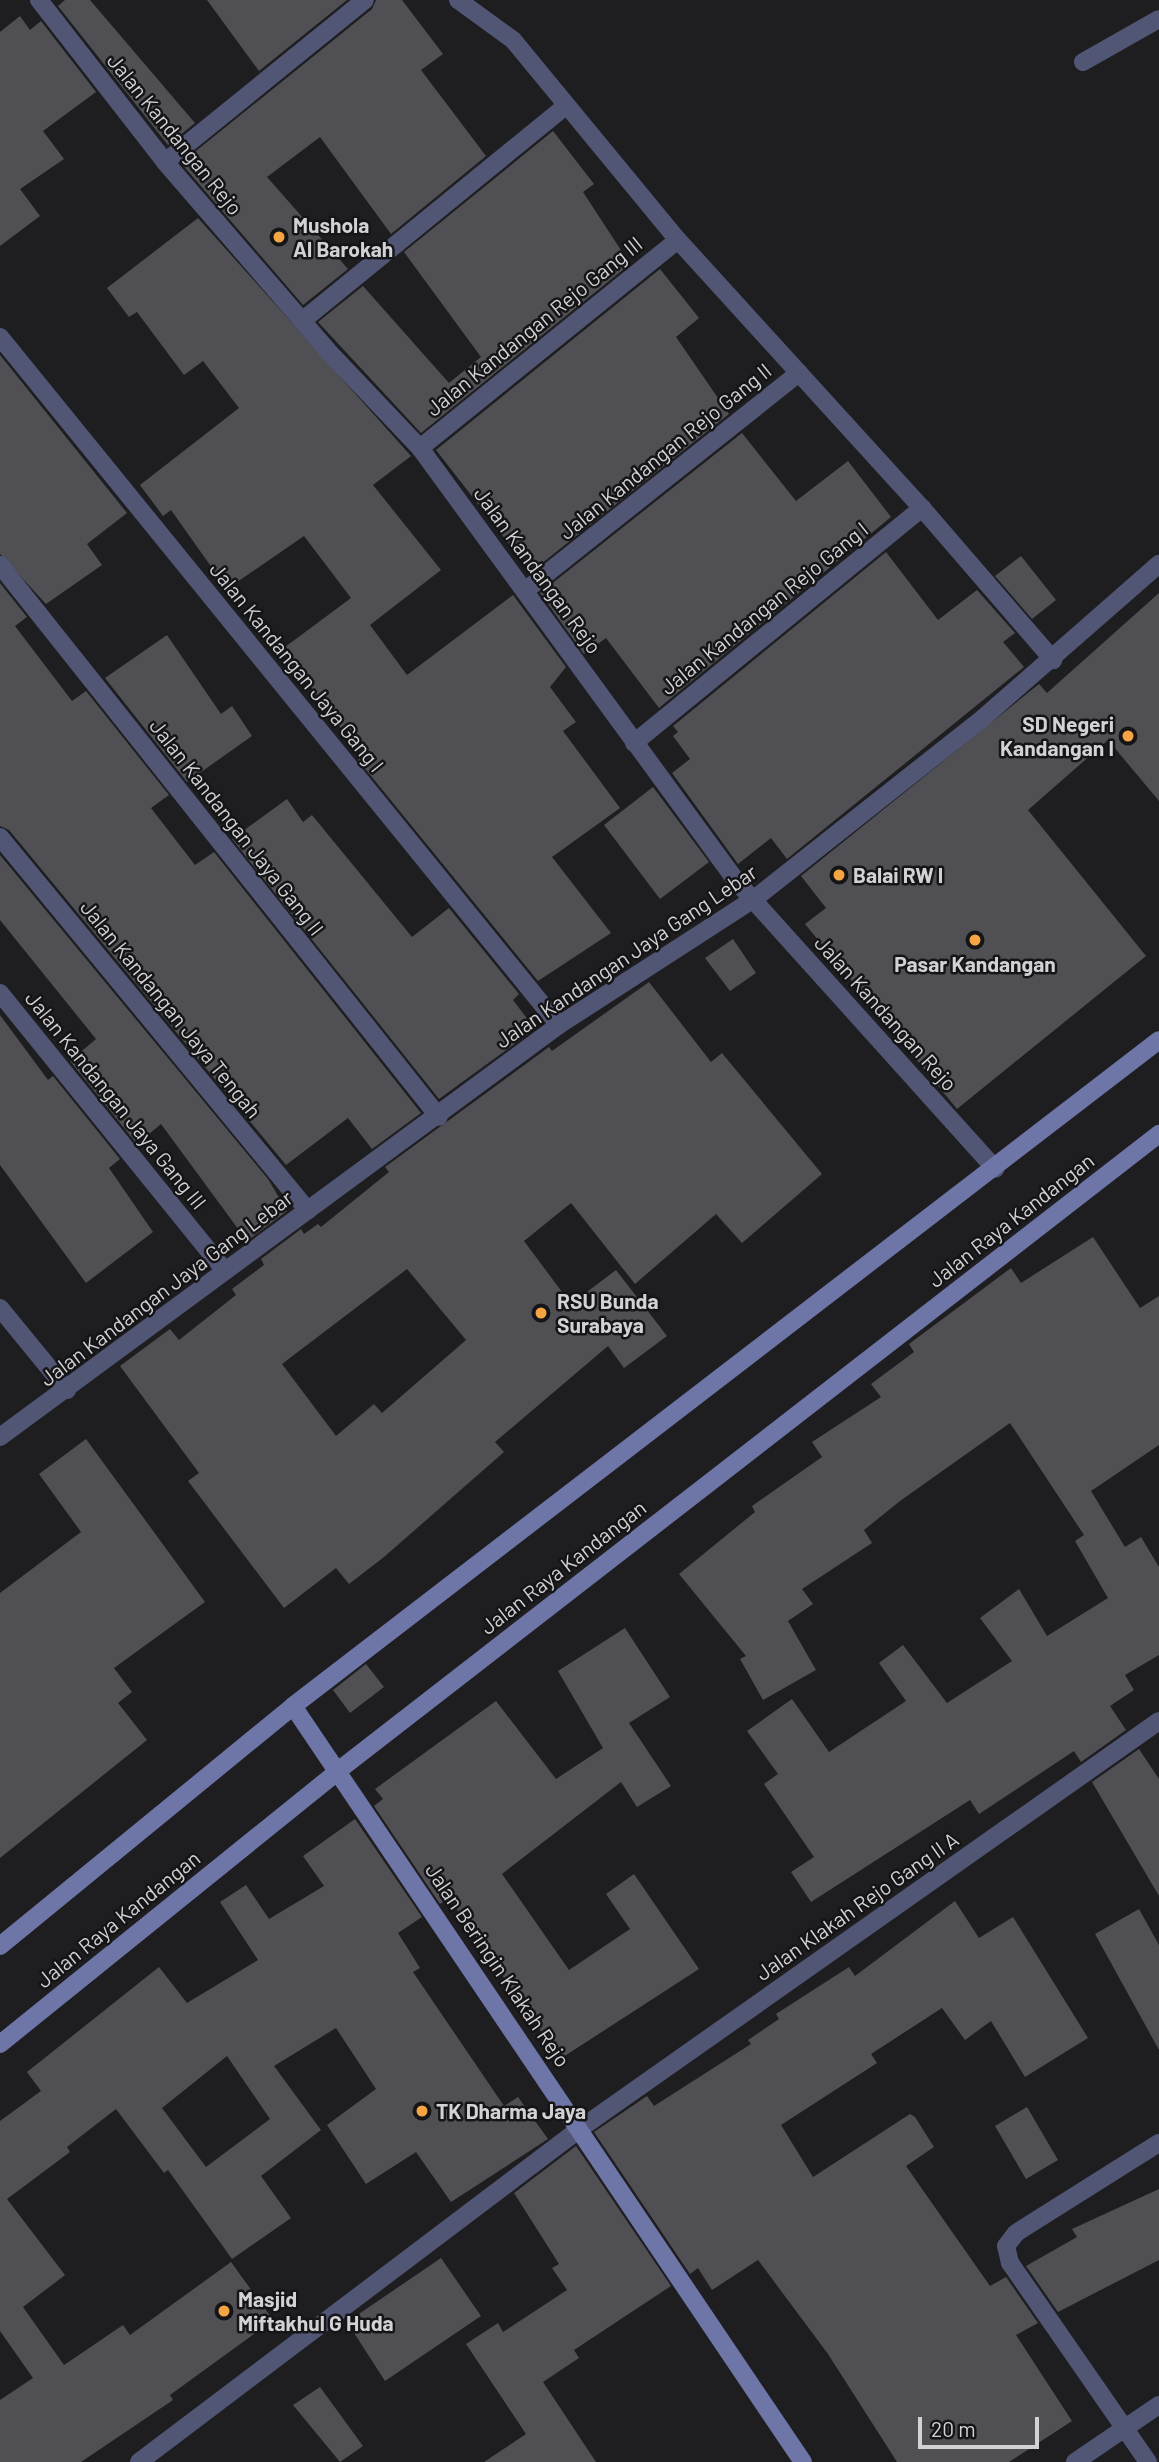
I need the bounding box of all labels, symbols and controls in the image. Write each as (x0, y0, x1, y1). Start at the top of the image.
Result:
street label: Jalan Kandangan Rejo (102, 48, 248, 220)
place label: Mushola Al Barokah (293, 212, 393, 262)
marker: Mushola Al Barokah (271, 229, 287, 245)
street label: Jalan Kandangan Rejo Gang III (421, 231, 647, 421)
street label: Jalan Kandangan Rejo Gang II (554, 358, 776, 544)
street label: Jalan Kandangan Rejo (469, 482, 607, 658)
street label: Jalan Kandangan Rejo Gang I (655, 516, 873, 700)
street label: Jalan Kandangan Jaya Gang I (205, 557, 389, 777)
place label: SD Negeri Kandangan I (1000, 711, 1114, 761)
street label: Jalan Kandangan Jaya Gang II (145, 714, 329, 940)
marker: SD Negeri Kandangan I (1120, 728, 1136, 744)
street label: Jalan Kandangan Jaya Gang Lebar (490, 859, 762, 1053)
place label: Balai RW I (853, 862, 943, 888)
marker: Balai RW I (831, 867, 847, 883)
street label: Jalan Kandangan Jaya Tengah (75, 895, 267, 1123)
street label: Jalan Kandangan Rejo (810, 930, 962, 1096)
marker: Pasar Kandangan (967, 932, 983, 948)
place label: Pasar Kandangan (894, 951, 1056, 977)
street label: Jalan Kandangan Jaya Gang III (20, 986, 212, 1214)
street label: Jalan Raya Kandangan (923, 1147, 1099, 1293)
street label: Jalan Kandangan Jaya Gang Lebar (35, 1185, 297, 1391)
place label: RSU Bunda Surabaya (557, 1288, 659, 1338)
marker: RSU Bunda Surabaya (531, 1303, 551, 1323)
street label: Jalan Raya Kandangan (475, 1494, 651, 1640)
street label: Jalan Klakah Rejo Gang II A (751, 1826, 963, 1986)
street label: Jalan Raya Kandangan (31, 1845, 205, 1993)
street label: Jalan Beringin Klakah Rejo (420, 1858, 576, 2072)
place label: TK Dharma Jaya (436, 2098, 586, 2124)
marker: TK Dharma Jaya (414, 2103, 430, 2119)
place label: Masjid Miftakhul G Huda (238, 2286, 394, 2336)
marker: Masjid Miftakhul G Huda (216, 2303, 232, 2319)
scale bar (921, 2402, 1042, 2446)
text: 20 m (931, 2416, 976, 2441)

